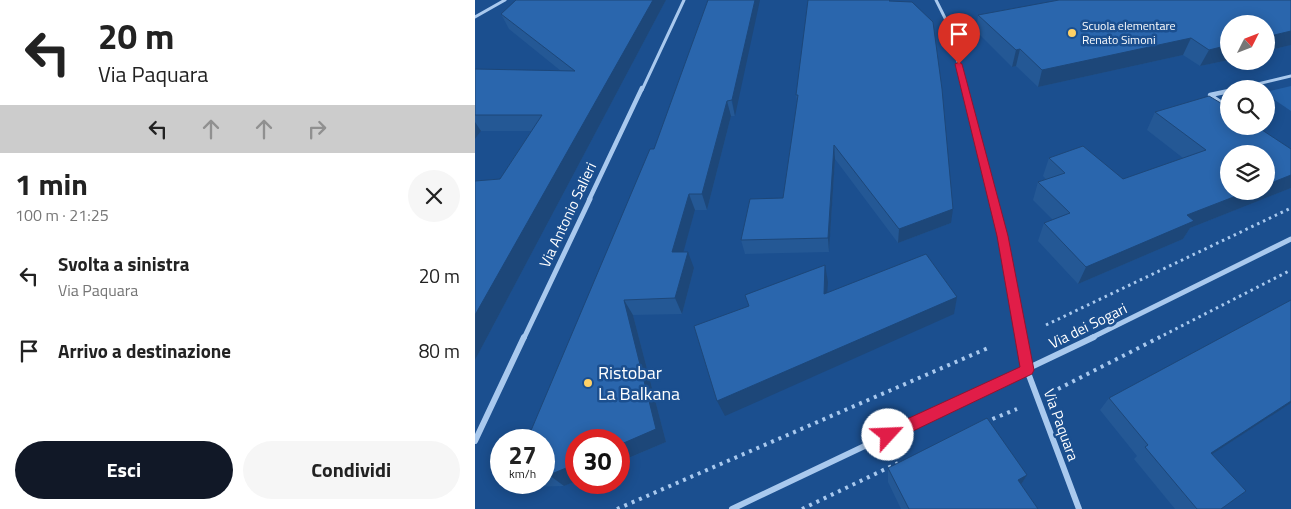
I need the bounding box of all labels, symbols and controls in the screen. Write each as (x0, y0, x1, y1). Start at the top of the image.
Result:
text: 20 m (98, 9, 174, 63)
pin (938, 13, 980, 64)
north arrow (1220, 15, 1275, 70)
map controls (1220, 15, 1275, 200)
place label: Scuola elementare Renato Simoni (1082, 16, 1176, 49)
icon: left (15, 20, 80, 85)
icon: arrive (945, 20, 973, 48)
marker: Scuola elementare Renato Simoni (1066, 27, 1078, 39)
text: Via Paquara (98, 57, 208, 91)
button: search (1220, 80, 1275, 135)
icon: left (144, 115, 172, 143)
icon: ahead (197, 115, 225, 143)
icon: ahead (250, 115, 278, 143)
icon: right (303, 115, 331, 143)
button: layers (1220, 145, 1275, 200)
street label: Via Antonio Salieri (533, 158, 602, 271)
text: 1 min (15, 161, 88, 207)
button: close (408, 170, 460, 222)
text: 100 m · 21:25 (15, 203, 109, 227)
text: Svolta a sinistra (58, 249, 189, 278)
text: 20 m (419, 261, 460, 290)
icon: left (15, 262, 43, 290)
text: Via Paquara (58, 278, 138, 302)
street label: Via dei Sogari (1045, 297, 1131, 354)
text: Arrivo a destinazione (58, 336, 231, 365)
text: 80 m (419, 336, 460, 365)
icon: arrive (15, 337, 43, 365)
place label: Ristobar La Balkana (598, 359, 680, 407)
marker: Ristobar La Balkana (582, 377, 594, 389)
street label: Via Paquara (1038, 386, 1085, 465)
position arrow (861, 408, 913, 460)
speed limit sign: 30 (565, 429, 630, 494)
text: 27 (508, 436, 537, 474)
button: Esci (15, 441, 233, 499)
button: Condividi (243, 441, 460, 499)
text: km/h (509, 464, 536, 483)

